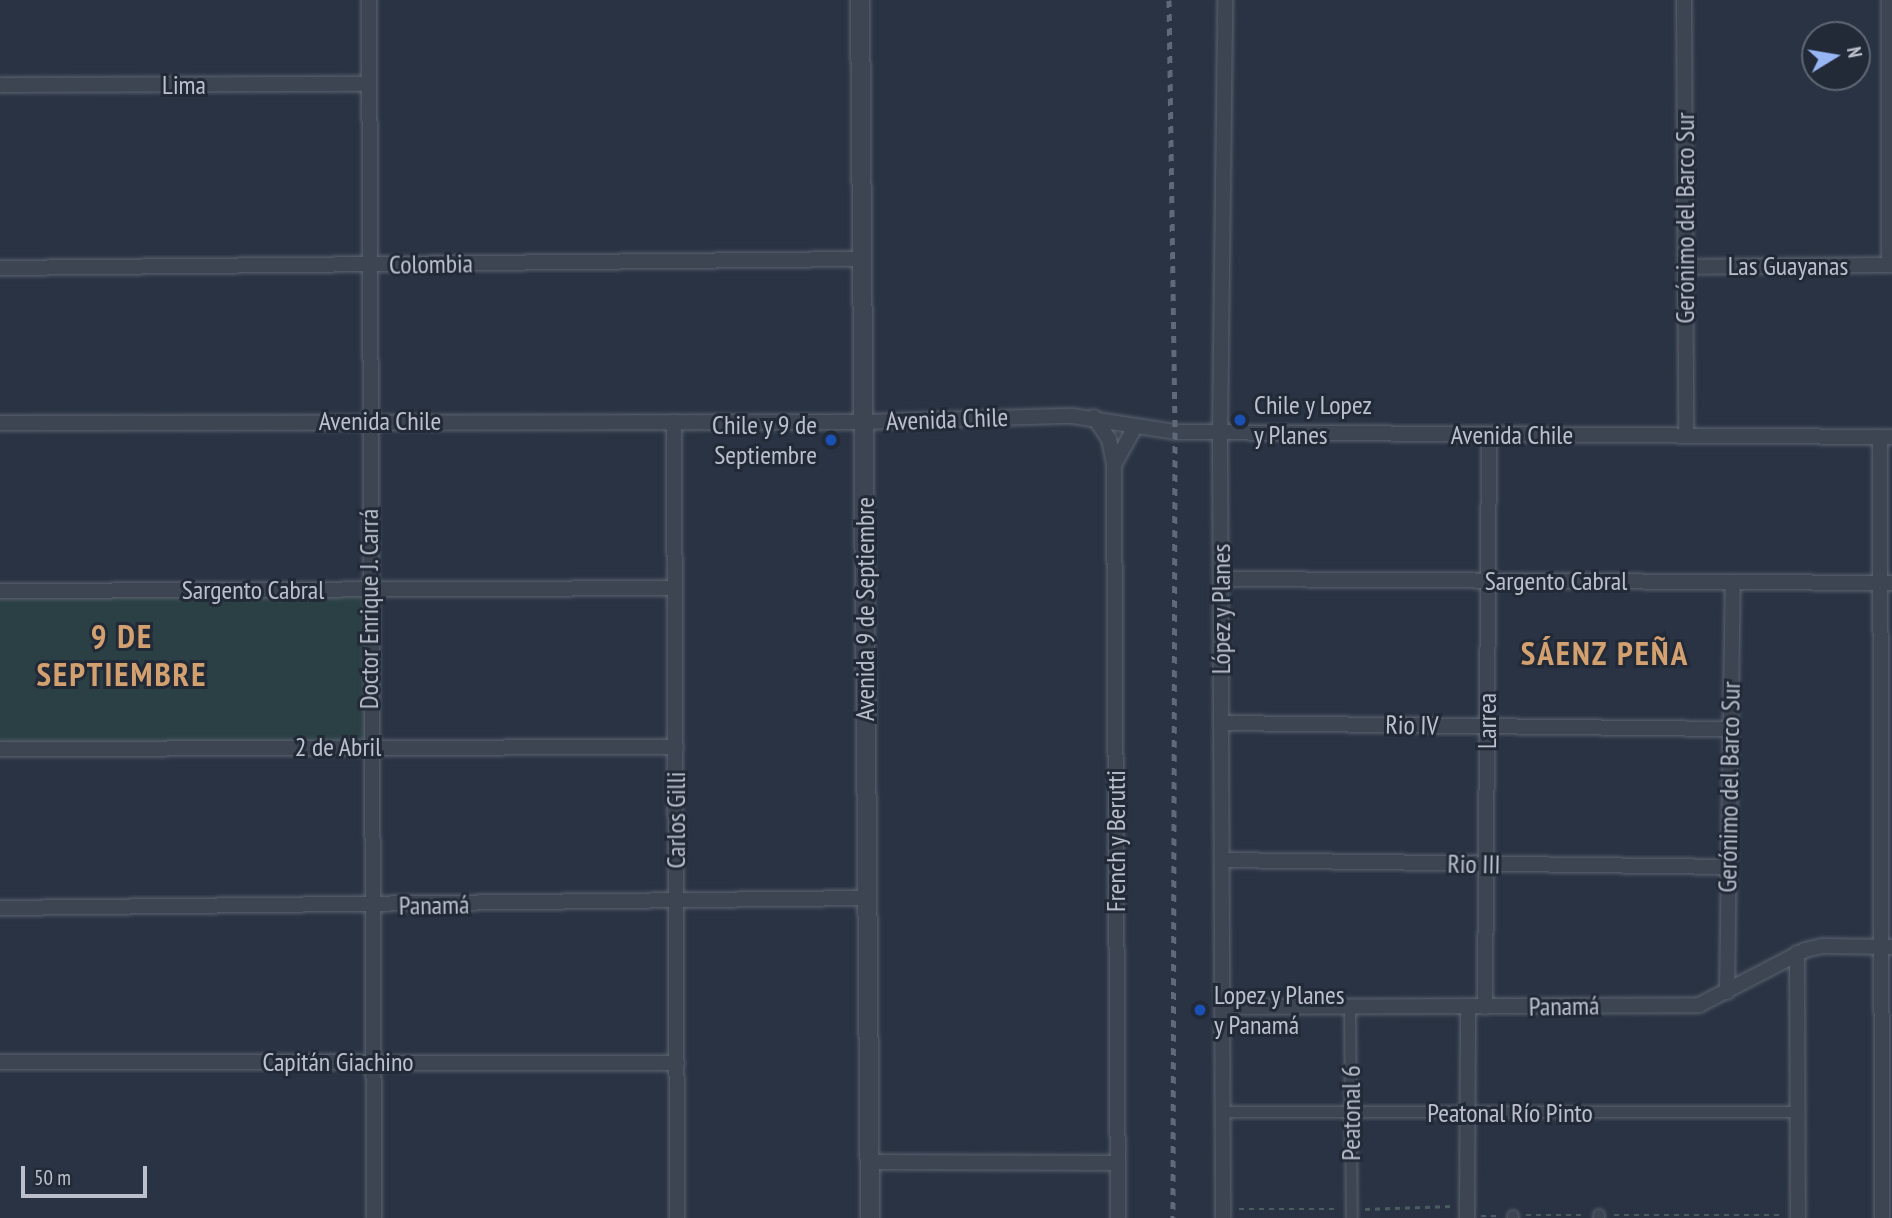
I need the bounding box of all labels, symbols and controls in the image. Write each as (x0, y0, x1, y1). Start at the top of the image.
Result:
north arrow (1801, 21, 1871, 91)
text: N (1842, 45, 1867, 60)
street label: Lima (162, 69, 206, 101)
street label: Gerónimo del Barco Sur (1669, 112, 1701, 324)
street label: Colombia (389, 248, 473, 280)
street label: Las Guayanas (1728, 250, 1848, 282)
place label: Chile y Lopez y Planes (1254, 389, 1373, 450)
street label: Avenida Chile (885, 401, 1009, 437)
street label: Avenida Chile (319, 405, 441, 437)
place label: Chile y 9 de Septiembre (711, 409, 817, 471)
marker: Chile y Lopez y Planes (1232, 412, 1248, 428)
street label: Avenida Chile (1451, 419, 1573, 451)
marker: Chile y 9 de Septiembre (823, 432, 839, 448)
street label: Avenida 9 de Septiembre (849, 497, 881, 721)
street label: Doctor Enrique J. Carrá (353, 508, 385, 710)
street label: López y Planes (1205, 543, 1237, 675)
street label: Sargento Cabral (1485, 565, 1627, 597)
street label: Sargento Cabral (182, 574, 324, 606)
district label: 9 DE SEPTIEMBRE (38, 616, 206, 694)
district label: SÁENZ PEÑA (1522, 633, 1688, 673)
street label: Gerónimo del Barco Sur (1712, 681, 1746, 893)
street label: Larrea (1471, 693, 1503, 749)
street label: Rio IV (1385, 709, 1439, 741)
street label: 2 de Abril (294, 731, 382, 763)
street label: French y Berutti (1100, 770, 1132, 912)
street label: Carlos Gilli (660, 772, 692, 868)
street label: Rio III (1447, 848, 1501, 880)
street label: Panamá (398, 889, 470, 921)
place label: Lopez y Planes y Panamá (1214, 979, 1346, 1040)
street label: Panamá (1528, 990, 1600, 1022)
marker: Lopez y Planes y Panamá (1192, 1002, 1208, 1018)
street label: Capitán Giachino (262, 1046, 414, 1078)
street label: Peatonal 6 (1335, 1065, 1367, 1161)
street label: Peatonal Río Pinto (1427, 1097, 1593, 1129)
scale bar (24, 1152, 150, 1196)
text: 50 m (34, 1164, 71, 1191)

